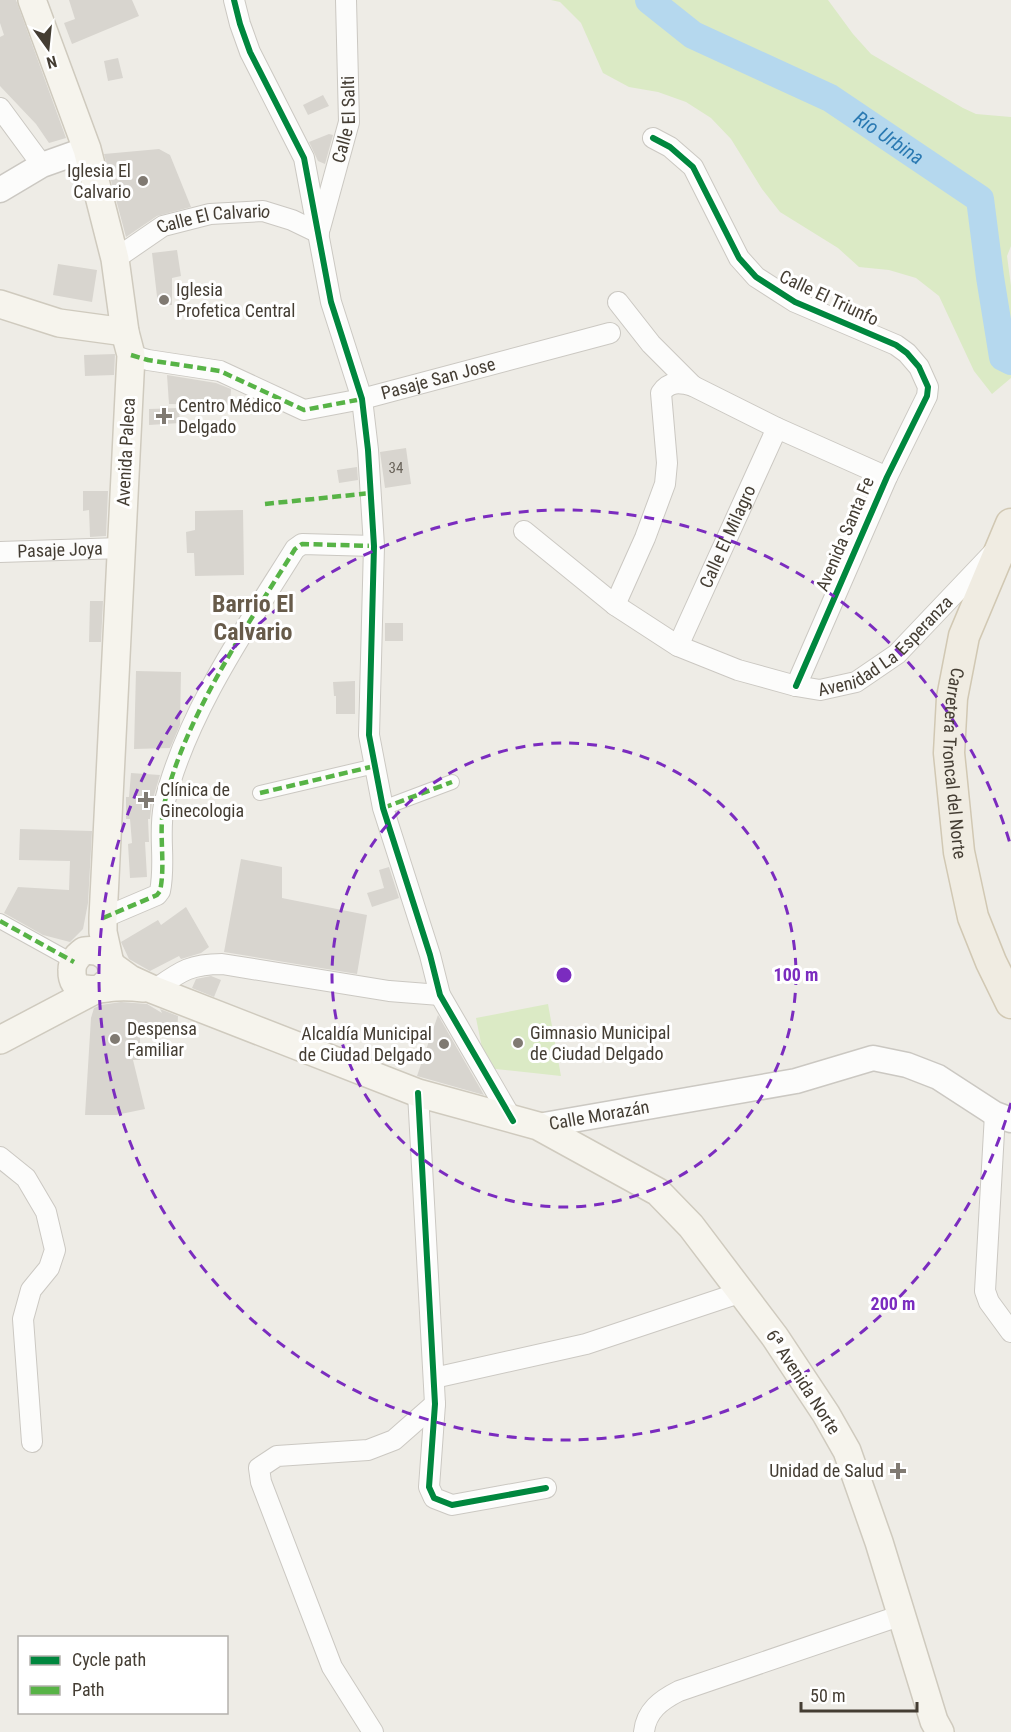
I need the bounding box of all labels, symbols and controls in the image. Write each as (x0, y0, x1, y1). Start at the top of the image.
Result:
north arrow (18, 18, 78, 78)
text: N (45, 52, 59, 72)
street label: Calle El Salti (327, 75, 359, 165)
water label: Río Urbina (850, 106, 928, 170)
place label: Iglesia El Calvario (67, 160, 131, 202)
marker: Iglesia El Calvario (136, 174, 150, 188)
street label: Calle El Calvario (152, 200, 273, 237)
street label: Calle El Triunfo (776, 265, 882, 330)
place label: Iglesia Profetica Central (176, 279, 295, 321)
marker: Iglesia Profetica Central (157, 293, 171, 307)
street label: Pasaje San Jose (379, 353, 497, 403)
place label: Centro Médico Delgado (178, 395, 282, 437)
street label: Avenida Paleca (112, 397, 139, 507)
marker: Centro Médico Delgado (155, 407, 173, 425)
house number: 34 (389, 459, 403, 477)
street label: Avenida Santa Fe (811, 473, 878, 594)
street label: Calle El Milagro (695, 482, 760, 591)
street label: Pasaje Joya (17, 538, 103, 561)
district label: Barrio El Calvario (212, 590, 294, 646)
street label: Avenidad La Esperanza (816, 591, 957, 700)
street label: Carretera Troncal del Norte (939, 666, 971, 861)
place label: Clínica de Ginecologia (160, 779, 244, 821)
marker: Clínica de Ginecologia (137, 791, 155, 809)
text: 100 m (774, 964, 818, 985)
centre of rings (554, 965, 574, 985)
place label: Despensa Familiar (127, 1018, 197, 1060)
place label: Gimnasio Municipal de Ciudad Delgado (530, 1022, 670, 1064)
place label: Alcaldía Municipal de Ciudad Delgado (299, 1023, 432, 1065)
marker: Despensa Familiar (108, 1032, 122, 1046)
marker: Gimnasio Municipal de Ciudad Delgado (511, 1036, 525, 1050)
marker: Alcaldía Municipal de Ciudad Delgado (437, 1037, 451, 1051)
street label: Calle Morazán (547, 1096, 651, 1134)
text: 200 m (871, 1293, 915, 1314)
street label: 6ª Avenida Norte (762, 1325, 845, 1438)
place label: Unidad de Salud (769, 1460, 884, 1481)
marker: Unidad de Salud (889, 1462, 907, 1480)
legend (18, 1636, 228, 1714)
text: Cycle path (72, 1649, 146, 1670)
scale bar (801, 1675, 916, 1713)
text: Path (72, 1679, 105, 1700)
text: 50 m (810, 1685, 845, 1706)

